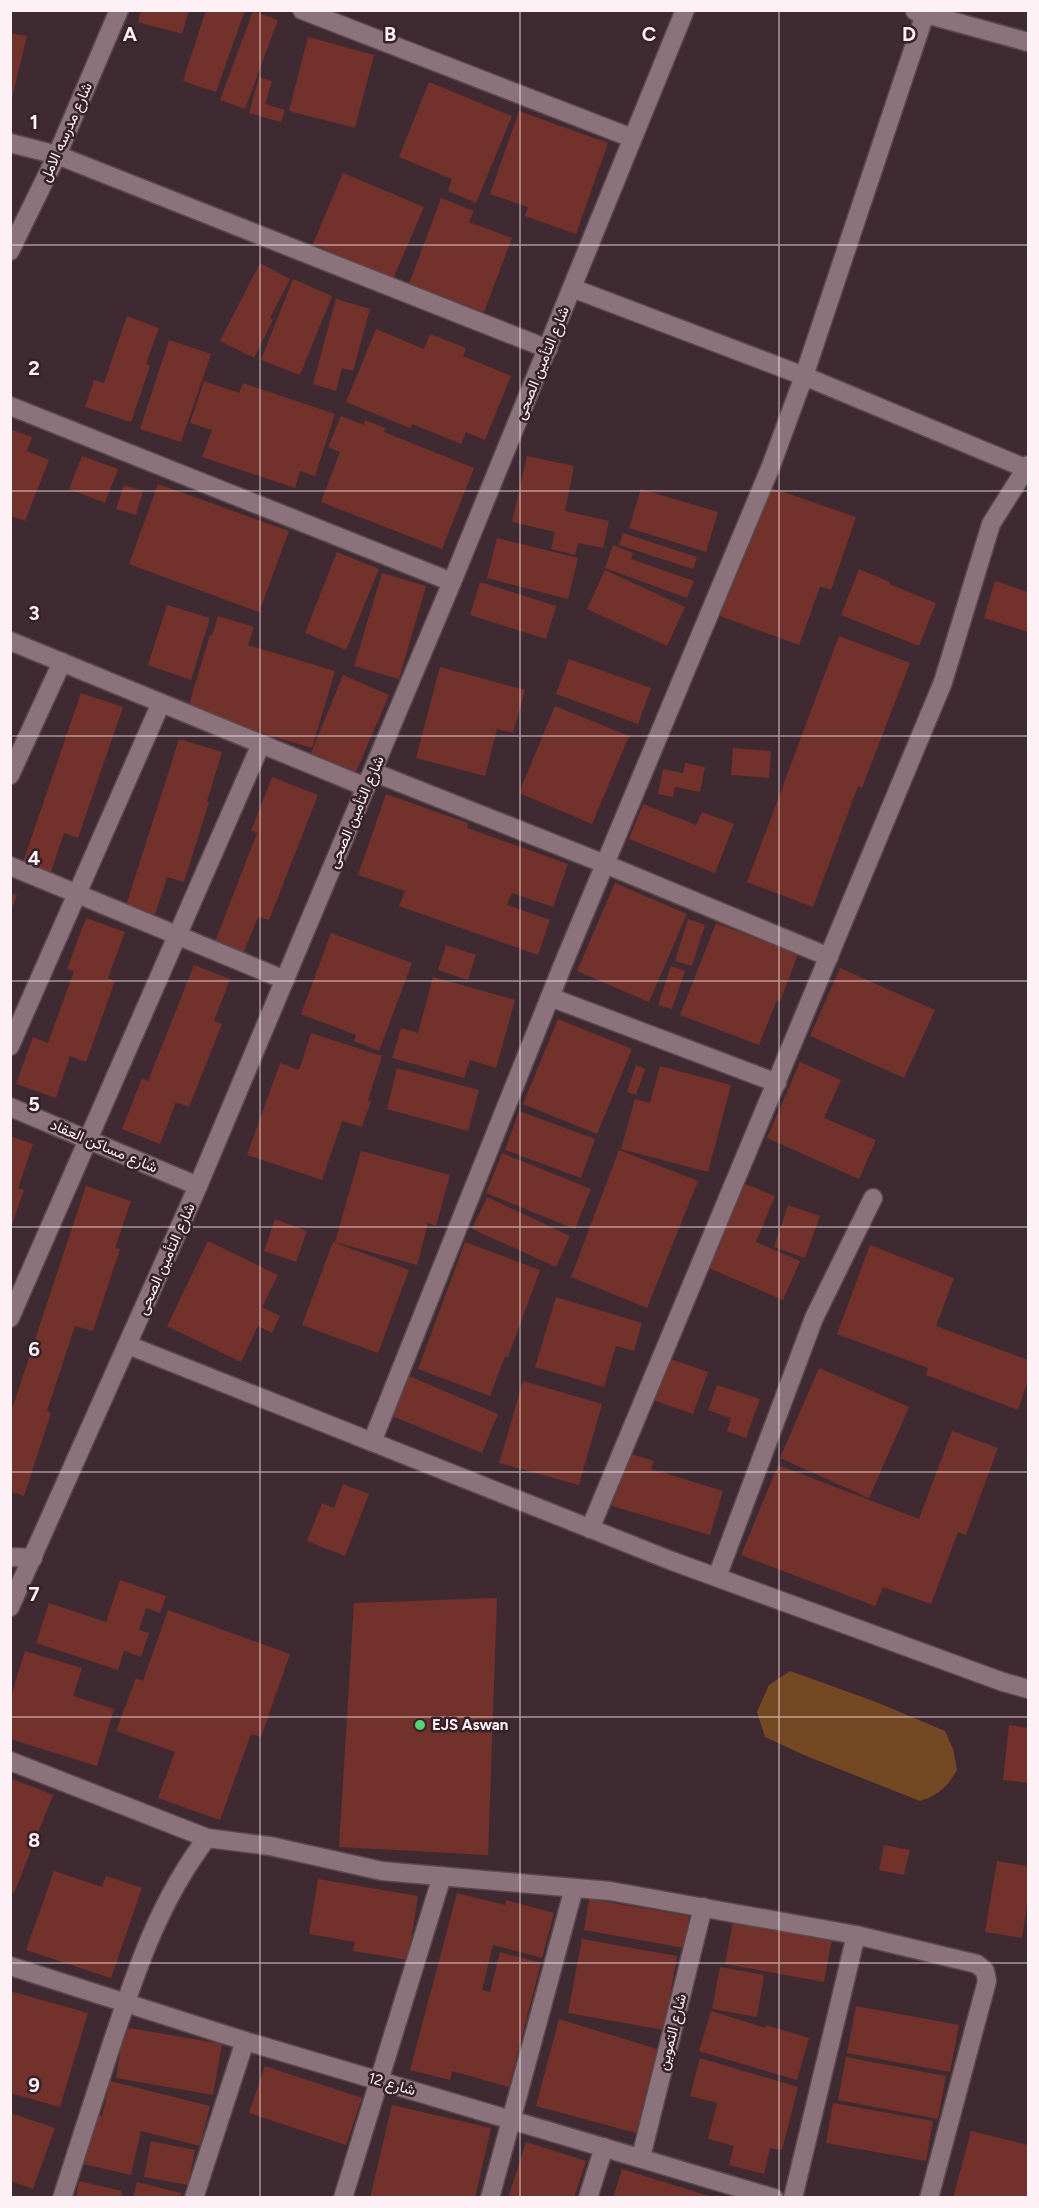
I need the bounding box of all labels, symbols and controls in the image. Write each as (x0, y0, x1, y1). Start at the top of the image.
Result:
text: A (123, 22, 138, 46)
text: B (384, 22, 396, 46)
text: C (642, 22, 656, 46)
text: D (902, 22, 916, 46)
street label: شارع مدرسه الامل (36, 79, 98, 185)
text: 1 (30, 110, 38, 134)
street label: شارع التأمين الصحى (511, 304, 575, 423)
text: 2 (28, 356, 40, 380)
text: 3 (28, 601, 40, 625)
street label: شارع التأمين الصحى (324, 753, 390, 872)
text: 4 (28, 846, 41, 870)
text: 5 (28, 1092, 40, 1116)
street label: شارع مساكن العقاد (47, 1115, 160, 1179)
street label: شارع التأمين الصحى (133, 1200, 201, 1319)
text: 6 (28, 1337, 40, 1361)
text: 7 (28, 1582, 40, 1606)
place label: EJS Aswan (432, 1716, 508, 1734)
marker: EJS Aswan (413, 1718, 427, 1732)
text: 8 (28, 1828, 40, 1852)
street label: شارع التموين (654, 1992, 692, 2073)
street label: شارع 12 (366, 2069, 418, 2101)
text: 9 (28, 2073, 40, 2097)

